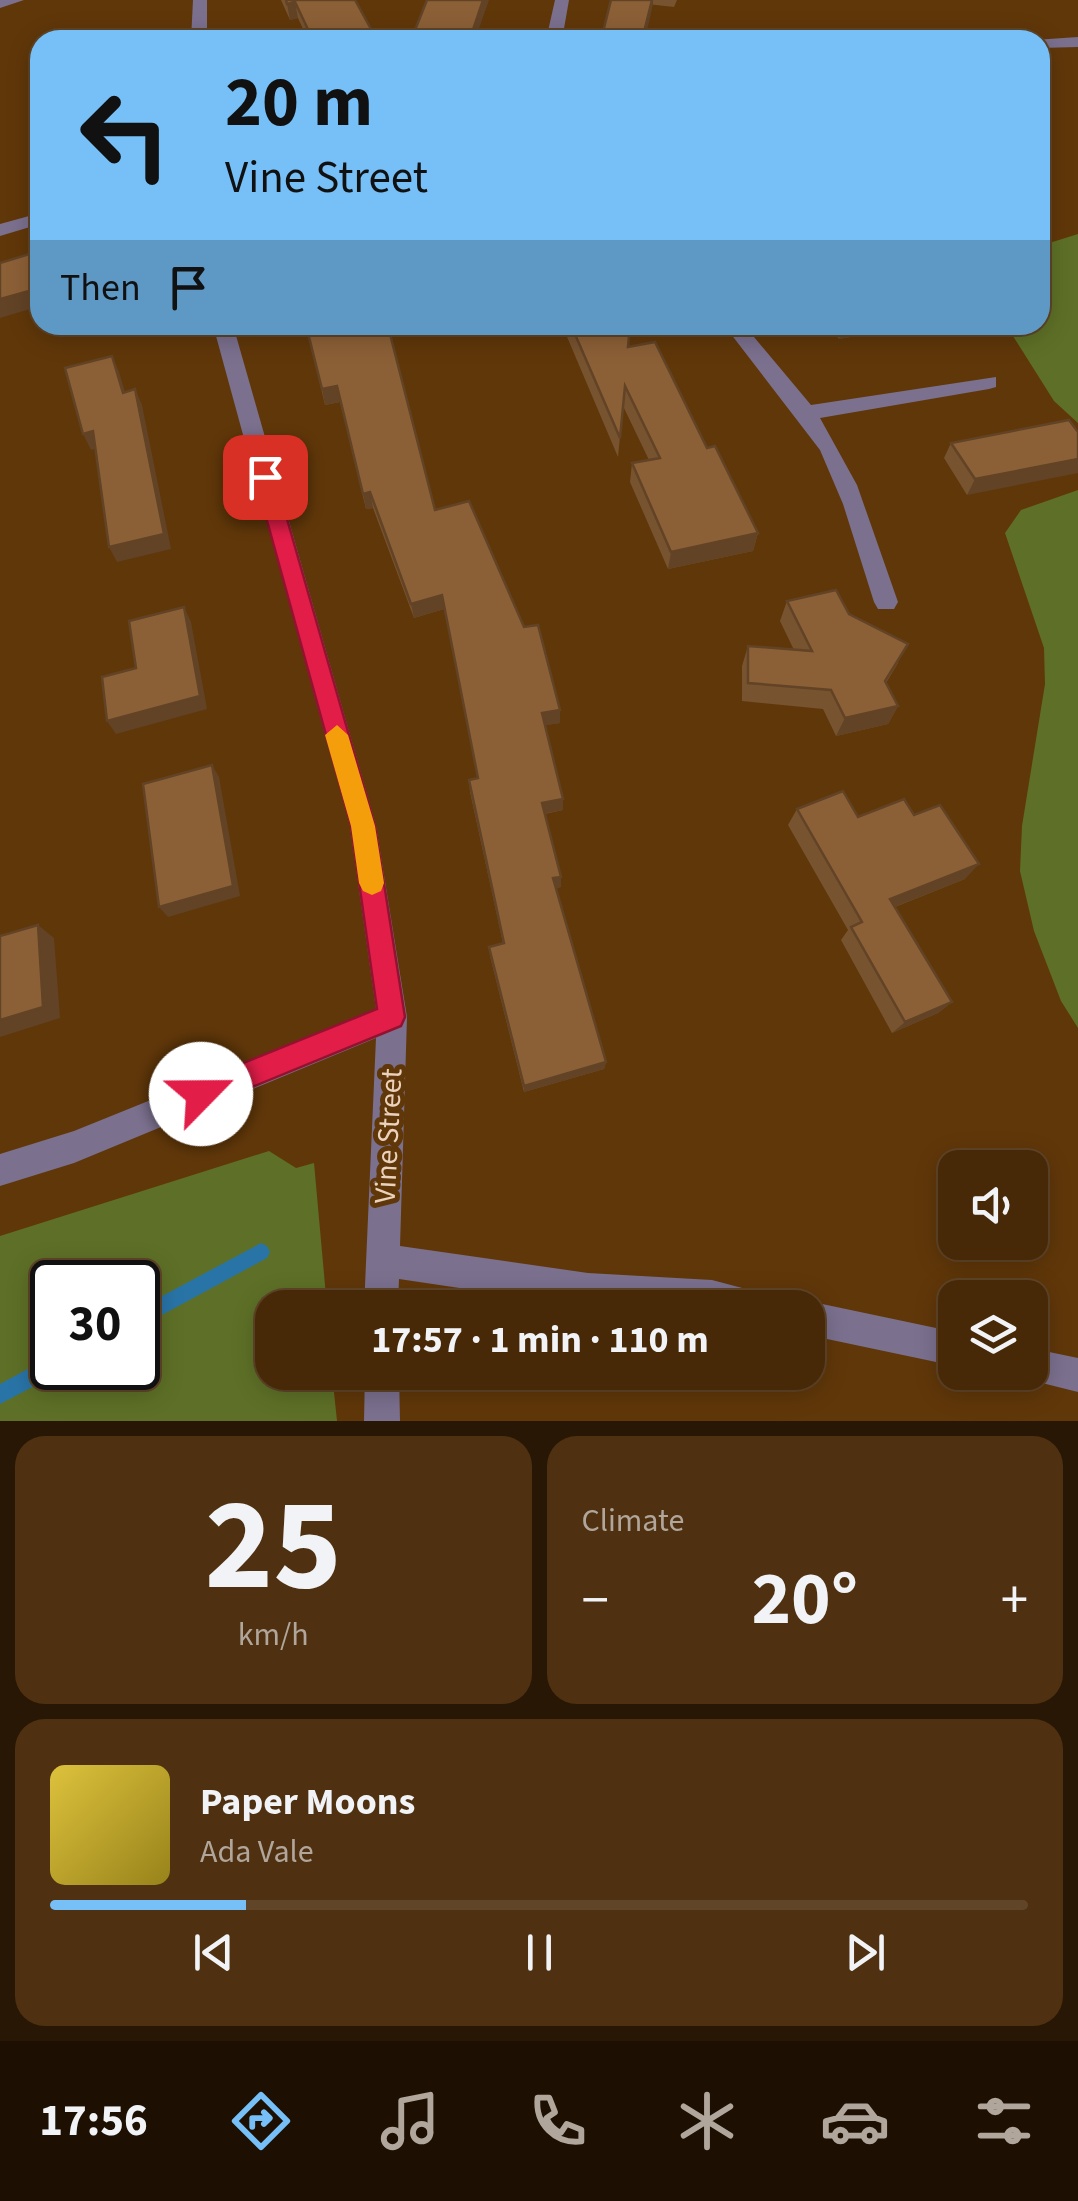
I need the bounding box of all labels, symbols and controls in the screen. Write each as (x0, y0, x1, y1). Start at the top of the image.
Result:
text: 20 m (225, 53, 373, 153)
icon: left (60, 70, 190, 200)
text: Vine Street (225, 146, 428, 210)
icon: arrive (161, 260, 216, 315)
text: Then (60, 261, 141, 315)
pin (223, 435, 308, 520)
icon: arrive (238, 450, 293, 505)
position arrow (149, 1042, 253, 1146)
street label: Vine Street (363, 1067, 414, 1205)
map controls (938, 1150, 1048, 1390)
button: sound (938, 1150, 1048, 1260)
speed limit sign: 30 (30, 1260, 160, 1390)
button: layers (938, 1280, 1048, 1390)
text: 17:57 · 1 min · 110 m (371, 1313, 709, 1367)
text: 25 (205, 1454, 342, 1639)
text: Climate (582, 1498, 684, 1544)
text: 20° (751, 1546, 858, 1653)
text: − (582, 1562, 609, 1640)
text: + (1001, 1562, 1028, 1640)
text: km/h (238, 1612, 309, 1658)
text: Paper Moons (200, 1775, 415, 1829)
text: Ada Vale (200, 1829, 314, 1875)
icon: previous (186, 1925, 241, 1980)
icon: pause (512, 1925, 567, 1980)
icon: next (838, 1925, 893, 1980)
icon: directions (226, 2086, 296, 2156)
icon: music (375, 2086, 445, 2156)
icon: phone (523, 2086, 593, 2156)
icon: climate (672, 2086, 742, 2156)
icon: car (820, 2086, 890, 2156)
icon: filters (969, 2086, 1039, 2156)
text: 17:56 (39, 2089, 148, 2153)

